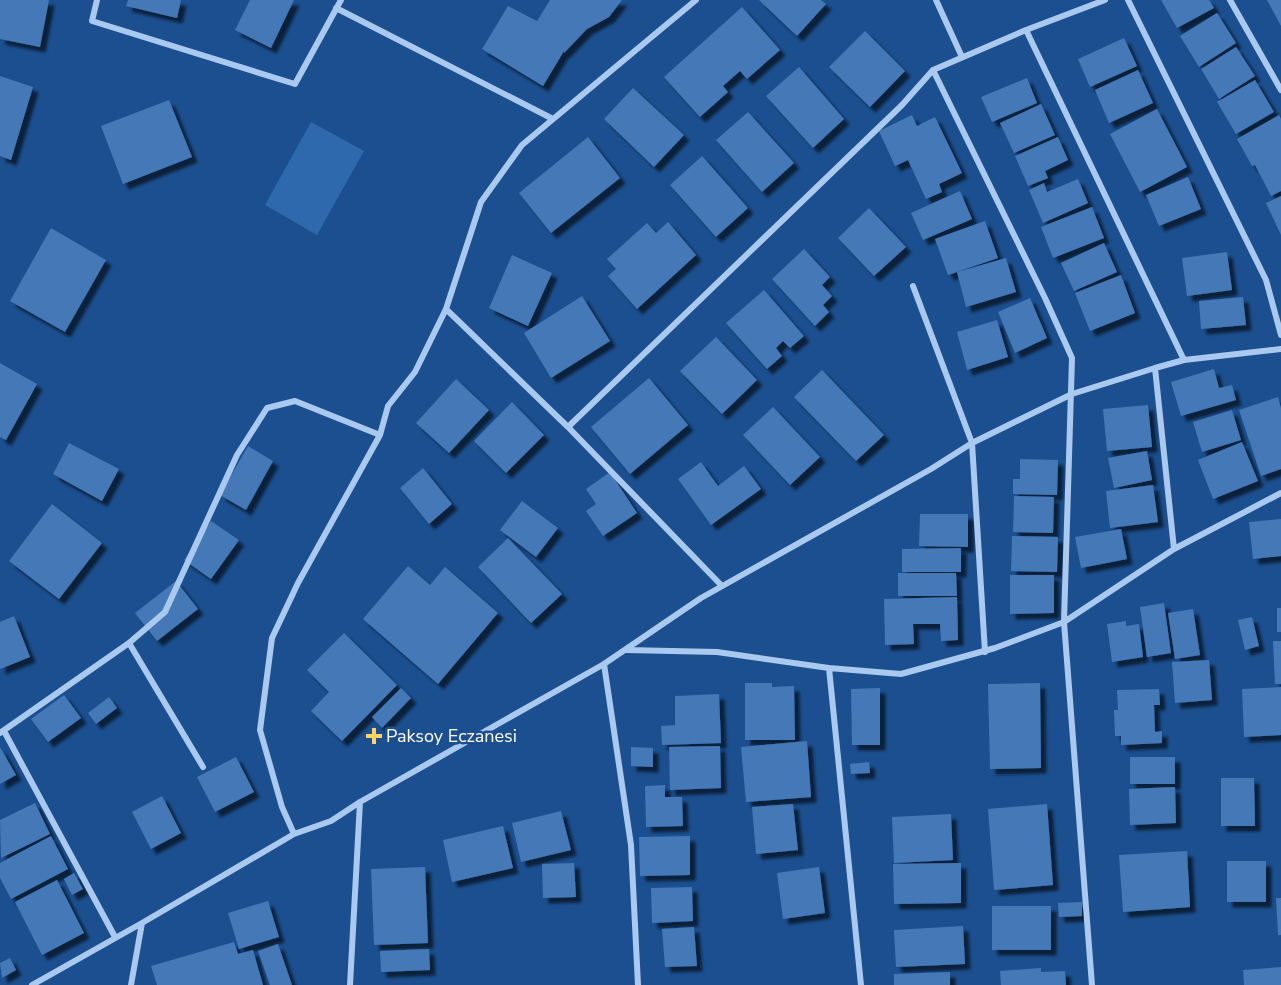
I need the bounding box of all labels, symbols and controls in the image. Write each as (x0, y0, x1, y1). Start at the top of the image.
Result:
place label: Paksoy Eczanesi (386, 724, 517, 748)
marker: Paksoy Eczanesi (367, 729, 381, 743)

